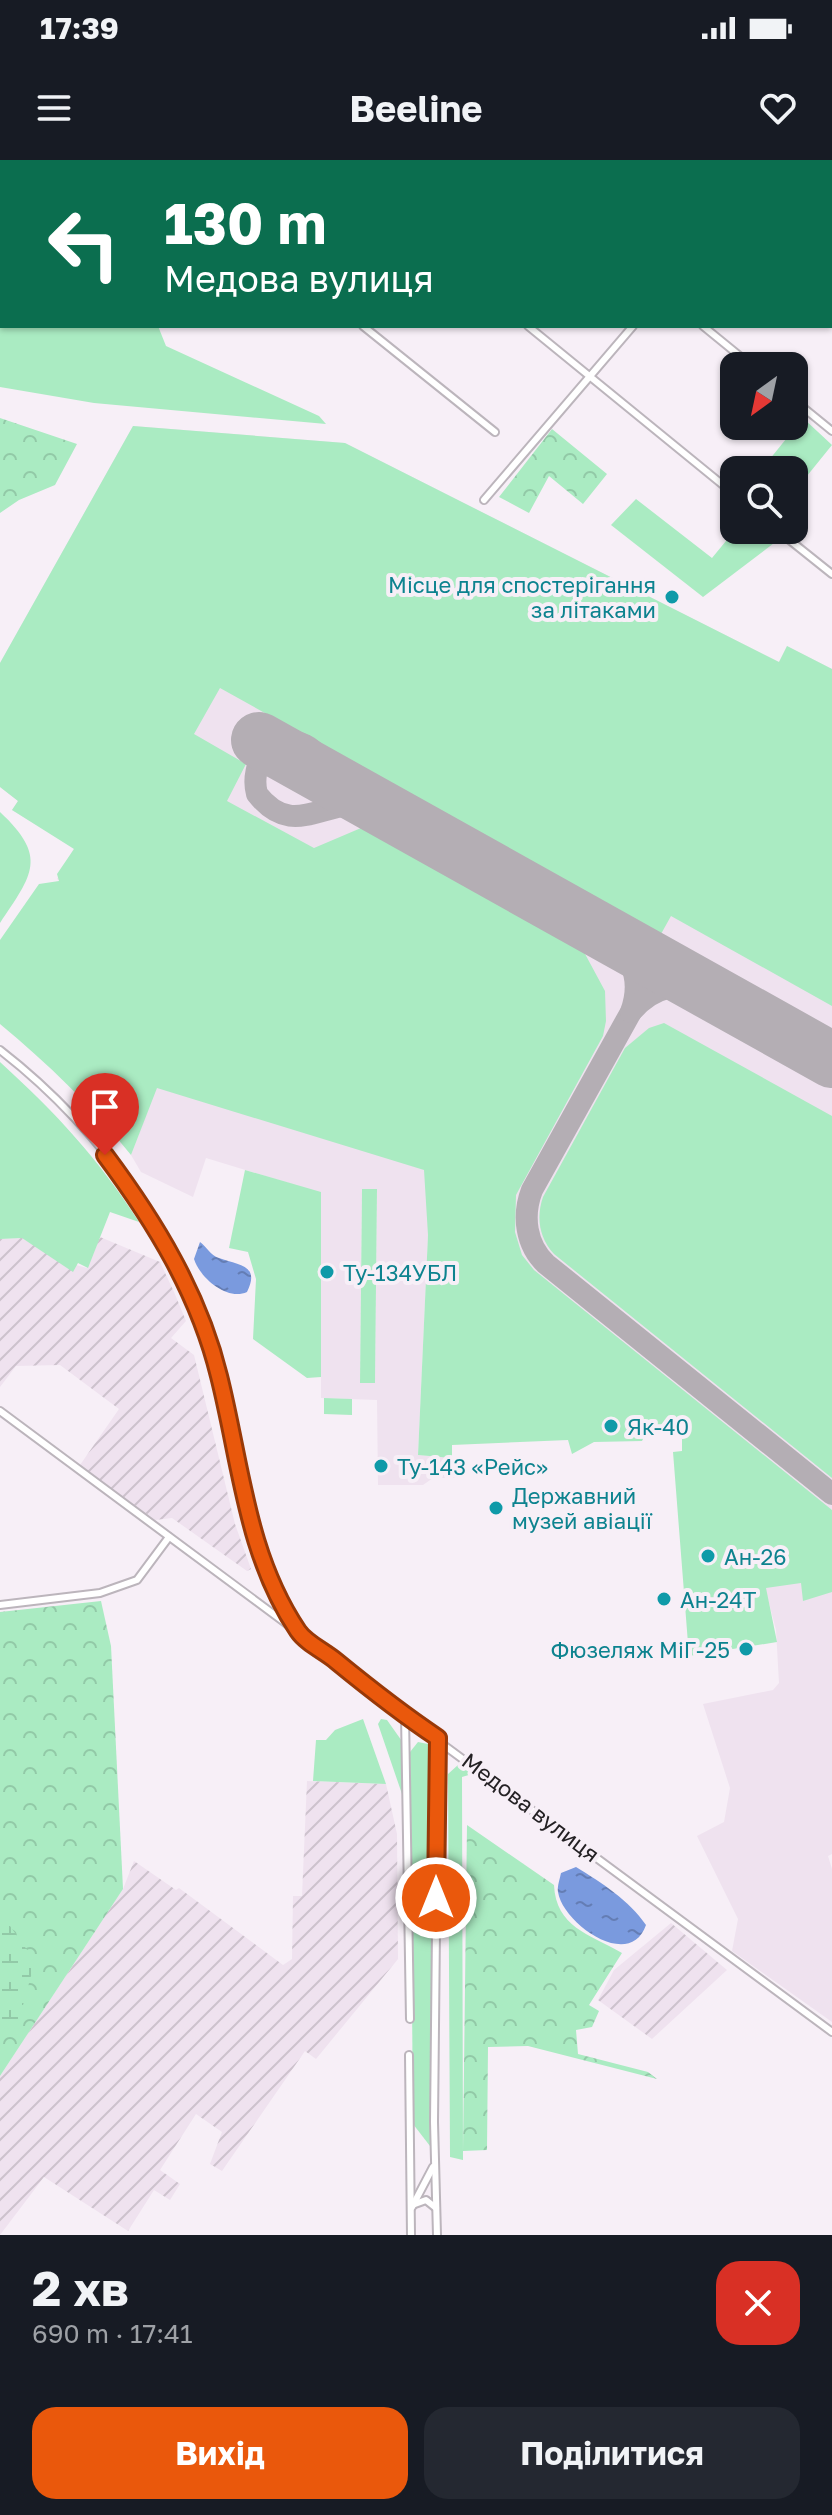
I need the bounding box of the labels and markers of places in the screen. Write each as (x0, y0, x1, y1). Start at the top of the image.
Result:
place label: Місце для спостерігання за літаками (388, 571, 656, 623)
marker: Місце для спостерігання за літаками (663, 588, 681, 606)
pin (71, 1073, 139, 1155)
place label: Ту-134УБЛ (343, 1259, 457, 1286)
marker: Ту-134УБЛ (318, 1263, 336, 1281)
place label: Як-40 (627, 1413, 689, 1440)
marker: Як-40 (602, 1417, 620, 1435)
place label: Ту-143 «Рейс» (397, 1453, 548, 1480)
marker: Ту-143 «Рейс» (372, 1457, 390, 1475)
place label: Державний музей авіації (512, 1482, 653, 1534)
marker: Державний музей авіації (487, 1499, 505, 1517)
place label: Ан-26 (724, 1543, 787, 1570)
marker: Ан-26 (699, 1547, 717, 1565)
place label: Ан-24Т (680, 1586, 757, 1613)
marker: Ан-24Т (655, 1590, 673, 1608)
place label: Фюзеляж МіГ-25 (550, 1636, 730, 1663)
marker: Фюзеляж МіГ-25 (737, 1640, 755, 1658)

